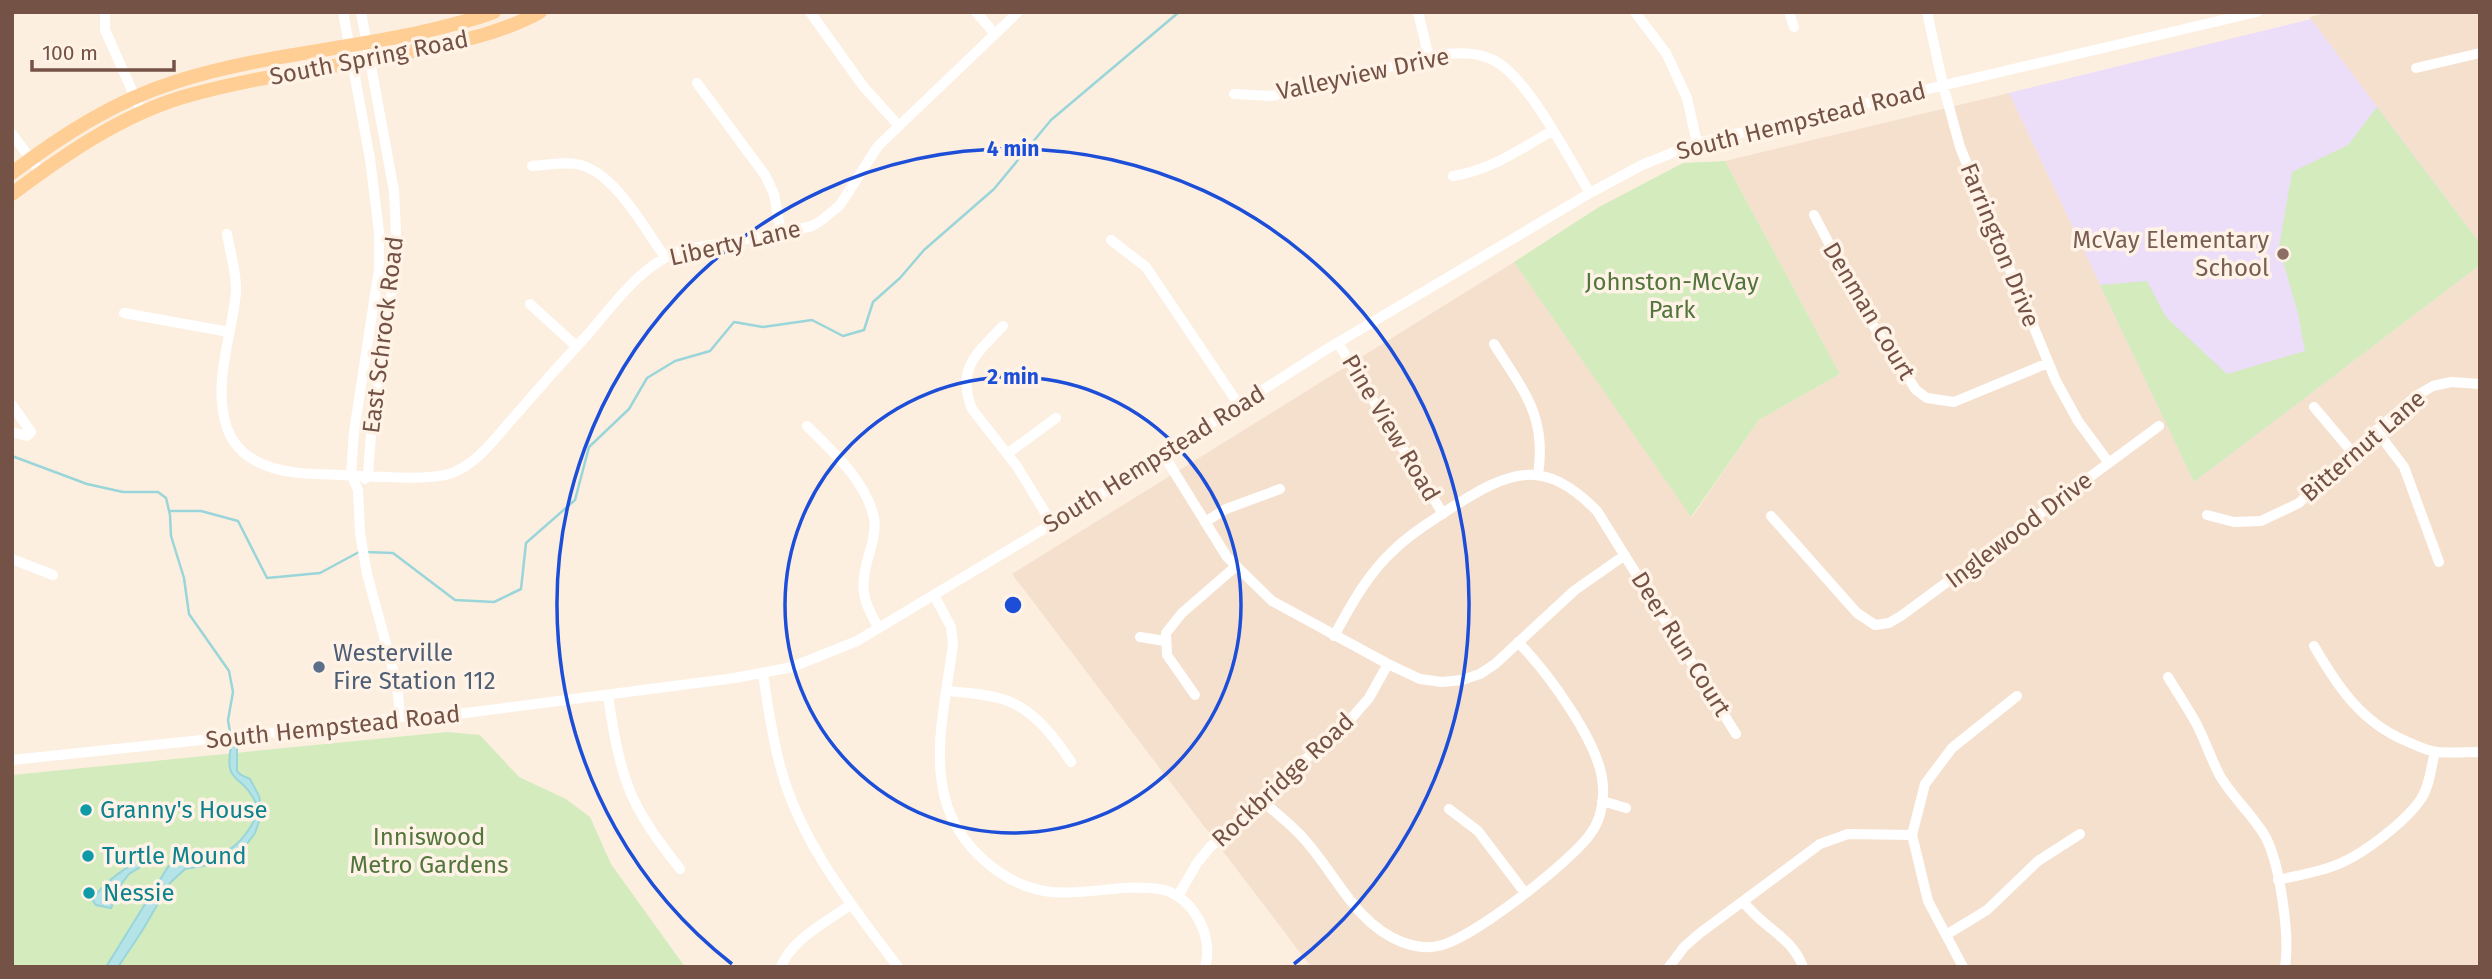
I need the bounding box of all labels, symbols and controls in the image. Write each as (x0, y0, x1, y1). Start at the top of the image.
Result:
street label: South Spring Road (267, 25, 471, 91)
scale bar (32, 28, 173, 72)
text: 100 m (42, 40, 98, 66)
street label: Valleyview Drive (1274, 42, 1452, 106)
street label: South Hempstead Road (1673, 76, 1929, 166)
text: 4 min (987, 136, 1039, 162)
street label: Farrington Drive (1954, 159, 2046, 331)
street label: Liberty Lane (667, 214, 803, 272)
place label: McVay Elementary School (2073, 226, 2269, 282)
street label: East Schrock Road (357, 235, 409, 435)
street label: Denman Court (1817, 237, 1921, 385)
marker: McVay Elementary School (2275, 246, 2291, 262)
park label: Johnston-McVay Park (1585, 268, 1759, 324)
street label: Pine View Road (1336, 350, 1446, 506)
text: 2 min (987, 364, 1039, 390)
street label: South Hempstead Road (1038, 379, 1270, 539)
street label: Bitternut Lane (2295, 384, 2431, 508)
street label: Inglewood Drive (1940, 466, 2098, 594)
street label: Deer Run Court (1625, 567, 1737, 722)
centre of rings (1001, 593, 1025, 617)
place label: Westerville Fire Station 112 (333, 639, 496, 695)
marker: Westerville Fire Station 112 (311, 659, 327, 675)
street label: South Hempstead Road (204, 700, 462, 754)
street label: Rockbridge Road (1206, 707, 1360, 853)
place label: Granny's House (100, 796, 268, 824)
marker: Granny's House (78, 802, 94, 818)
park label: Inniswood Metro Gardens (350, 823, 508, 879)
place label: Turtle Mound (102, 842, 247, 870)
marker: Turtle Mound (80, 848, 96, 864)
place label: Nessie (103, 879, 175, 907)
marker: Nessie (81, 885, 97, 901)

